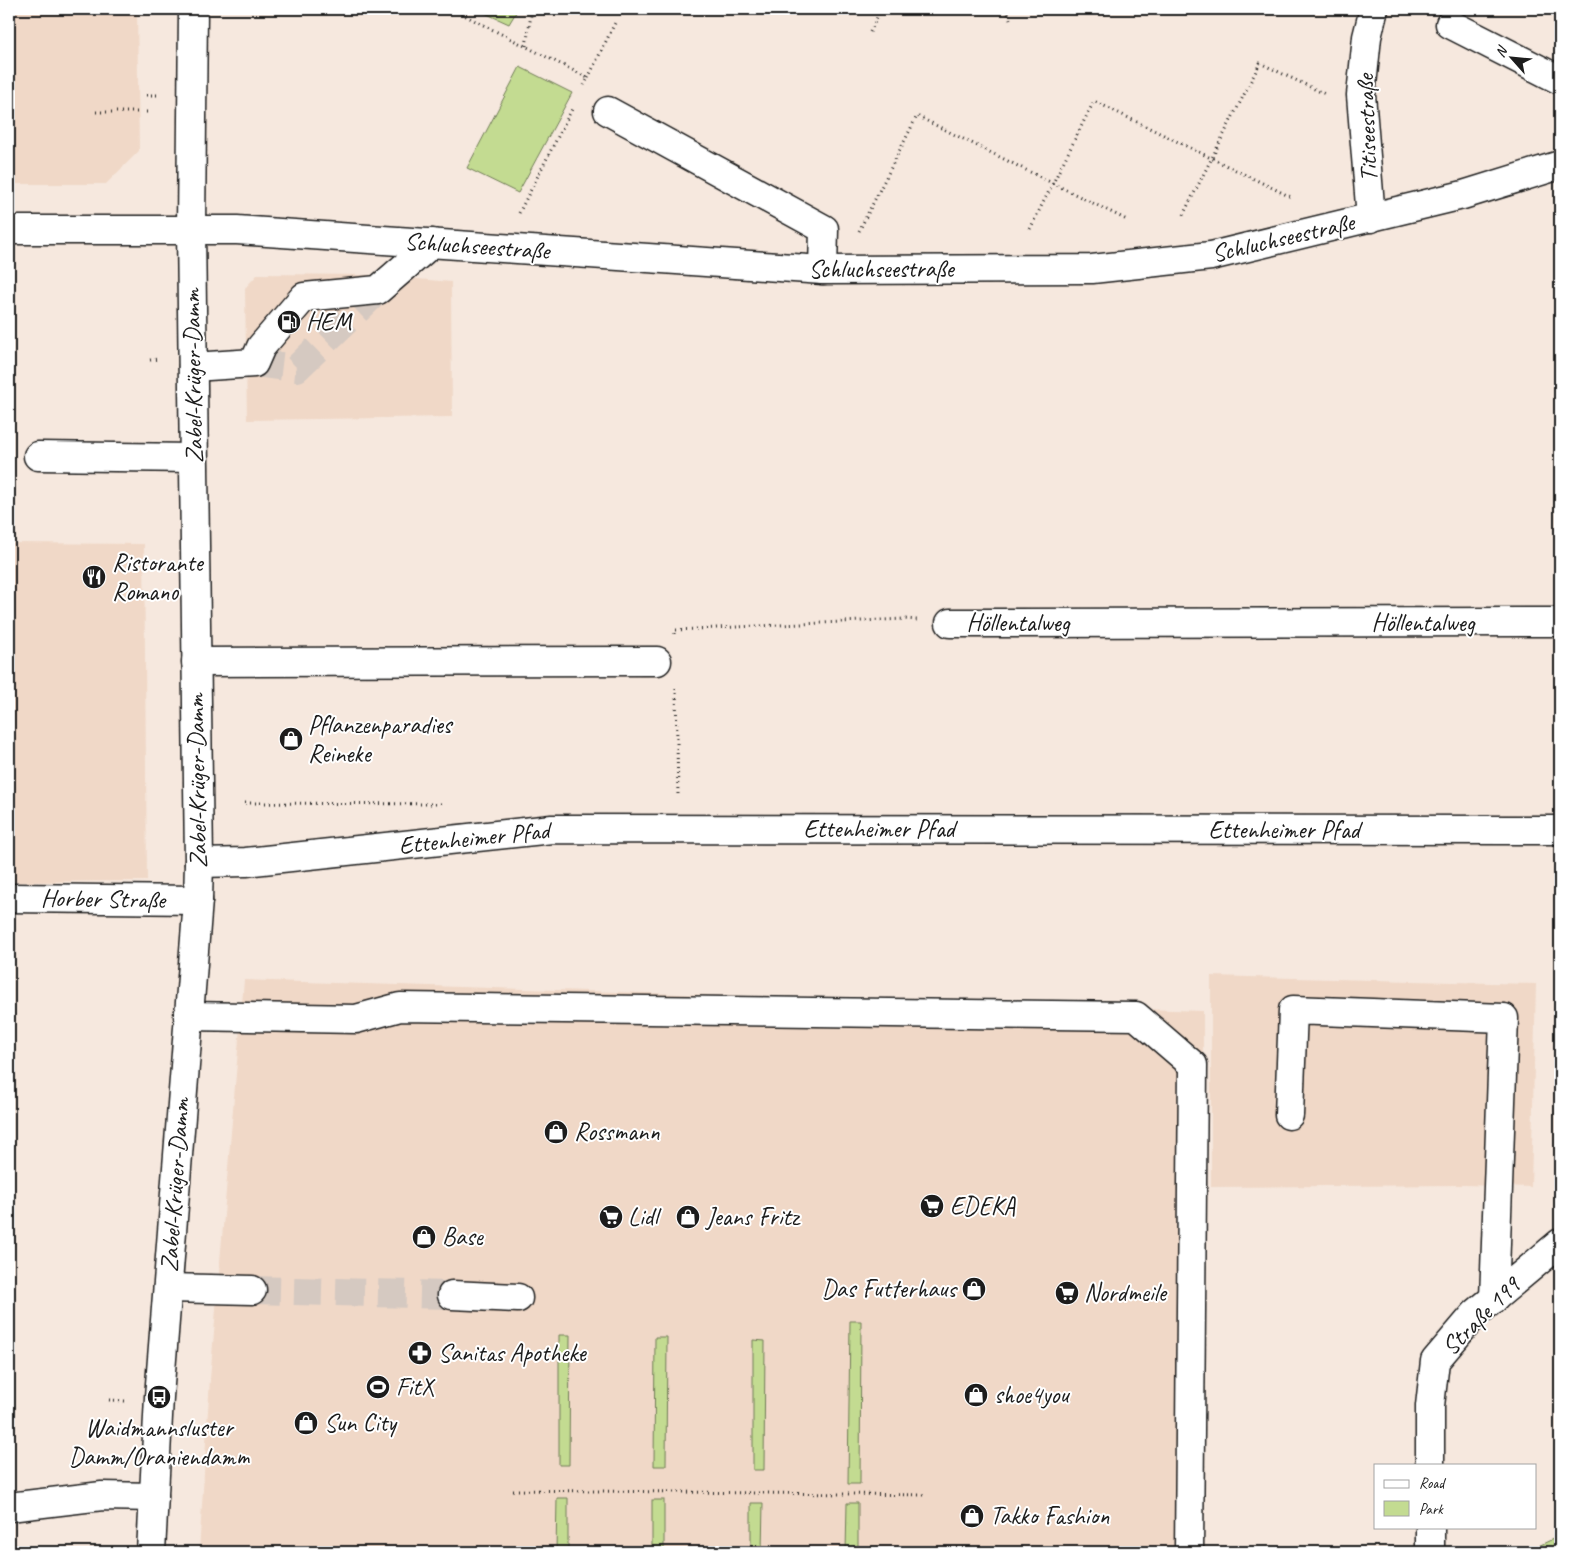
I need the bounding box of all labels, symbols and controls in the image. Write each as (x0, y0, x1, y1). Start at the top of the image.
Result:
north arrow (1486, 32, 1536, 82)
text: N (1491, 43, 1511, 60)
street label: Titiseestraße (1349, 72, 1385, 182)
street label: Schluchseestraße (1209, 206, 1359, 270)
street label: Schluchseestraße (403, 225, 552, 267)
street label: Schluchseestraße (808, 253, 955, 285)
street label: Zabel-Krüger-Damm (175, 287, 211, 463)
place label: HEM (306, 306, 353, 338)
fuel station icon: HEM (276, 309, 302, 335)
place label: Ristorante Romano (112, 547, 205, 608)
restaurant icon: Ristorante Romano (81, 564, 107, 590)
street label: Höllentalweg (966, 607, 1071, 639)
street label: Höllentalweg (1371, 607, 1476, 639)
street label: Zabel-Krüger-Damm (179, 692, 215, 868)
place label: Pflanzenparadies Reineke (308, 709, 454, 770)
shop icon: Pflanzenparadies Reineke (278, 726, 304, 752)
street label: Ettenheimer Pfad (803, 813, 959, 845)
street label: Ettenheimer Pfad (397, 814, 555, 862)
street label: Ettenheimer Pfad (1208, 814, 1364, 846)
street label: Horber Straße (41, 882, 167, 916)
street label: Zabel-Krüger-Damm (153, 1095, 197, 1273)
place label: Rossmann (574, 1116, 660, 1148)
shop icon: Rossmann (543, 1119, 569, 1145)
place label: EDEKA (950, 1190, 1016, 1222)
supermarket icon: EDEKA (919, 1193, 945, 1219)
place label: Lidl (628, 1201, 662, 1233)
place label: Jeans Fritz (705, 1201, 801, 1233)
supermarket icon: Lidl (598, 1204, 624, 1230)
shop icon: Jeans Fritz (675, 1204, 701, 1230)
place label: Base (442, 1221, 484, 1253)
shop icon: Base (411, 1224, 437, 1250)
street label: Straße 199 (1435, 1269, 1528, 1362)
place label: Das Futterhaus (821, 1273, 958, 1305)
shop icon: Das Futterhaus (961, 1276, 987, 1302)
place label: Nordmeile (1084, 1277, 1168, 1309)
supermarket icon: Nordmeile (1054, 1280, 1080, 1306)
place label: Sanitas Apotheke (438, 1337, 588, 1369)
pharmacy icon: Sanitas Apotheke (407, 1340, 433, 1366)
place label: FitX (396, 1371, 436, 1403)
sports icon: FitX (365, 1374, 391, 1400)
place label: shoe4you (994, 1379, 1070, 1411)
shop icon: shoe4you (963, 1382, 989, 1408)
bus stop icon: Waidmannsluster Damm/Oraniendamm (146, 1384, 172, 1410)
place label: Sun City (324, 1407, 398, 1439)
shop icon: Sun City (293, 1410, 319, 1436)
place label: Waidmannsluster Damm/Oraniendamm (69, 1412, 250, 1473)
legend (1374, 1464, 1536, 1528)
text: Road (1419, 1474, 1446, 1493)
place label: Takko Fashion (990, 1500, 1110, 1532)
text: Park (1419, 1500, 1444, 1519)
shop icon: Takko Fashion (959, 1503, 985, 1529)

